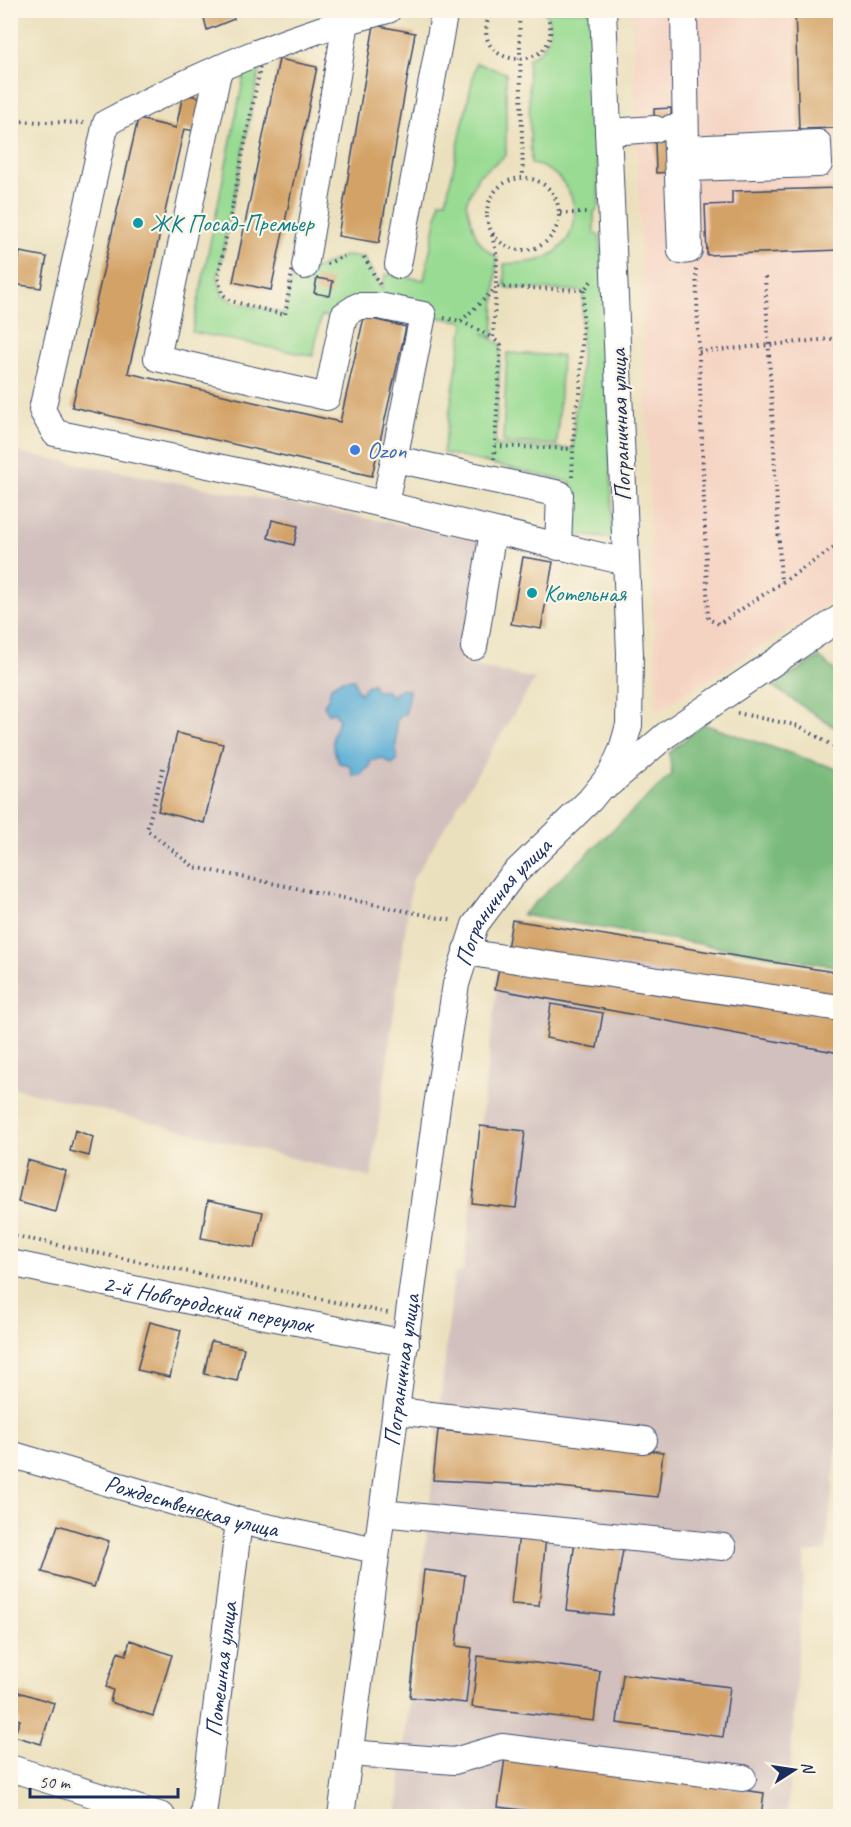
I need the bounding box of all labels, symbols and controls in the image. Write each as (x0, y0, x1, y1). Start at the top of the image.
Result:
place label: ЖК Посад-Премьер (150, 208, 315, 238)
marker: ЖК Посад-Премьер (131, 216, 145, 230)
street label: Пограничная улица (602, 347, 638, 502)
place label: Ozon (367, 435, 407, 465)
marker: Ozon (348, 443, 362, 457)
place label: Котельная (544, 578, 627, 608)
marker: Котельная (525, 586, 539, 600)
street label: Пограничная улица (448, 830, 559, 970)
street label: 2-й Новгородский переулок (100, 1268, 317, 1340)
street label: Пограничная улица (376, 1291, 427, 1448)
street label: Рождественская улица (101, 1468, 282, 1544)
street label: Потешная улица (198, 1599, 244, 1738)
north arrow (764, 1740, 824, 1800)
text: N (797, 1760, 819, 1777)
scale bar (30, 1761, 178, 1799)
text: 50 m (39, 1771, 72, 1793)

